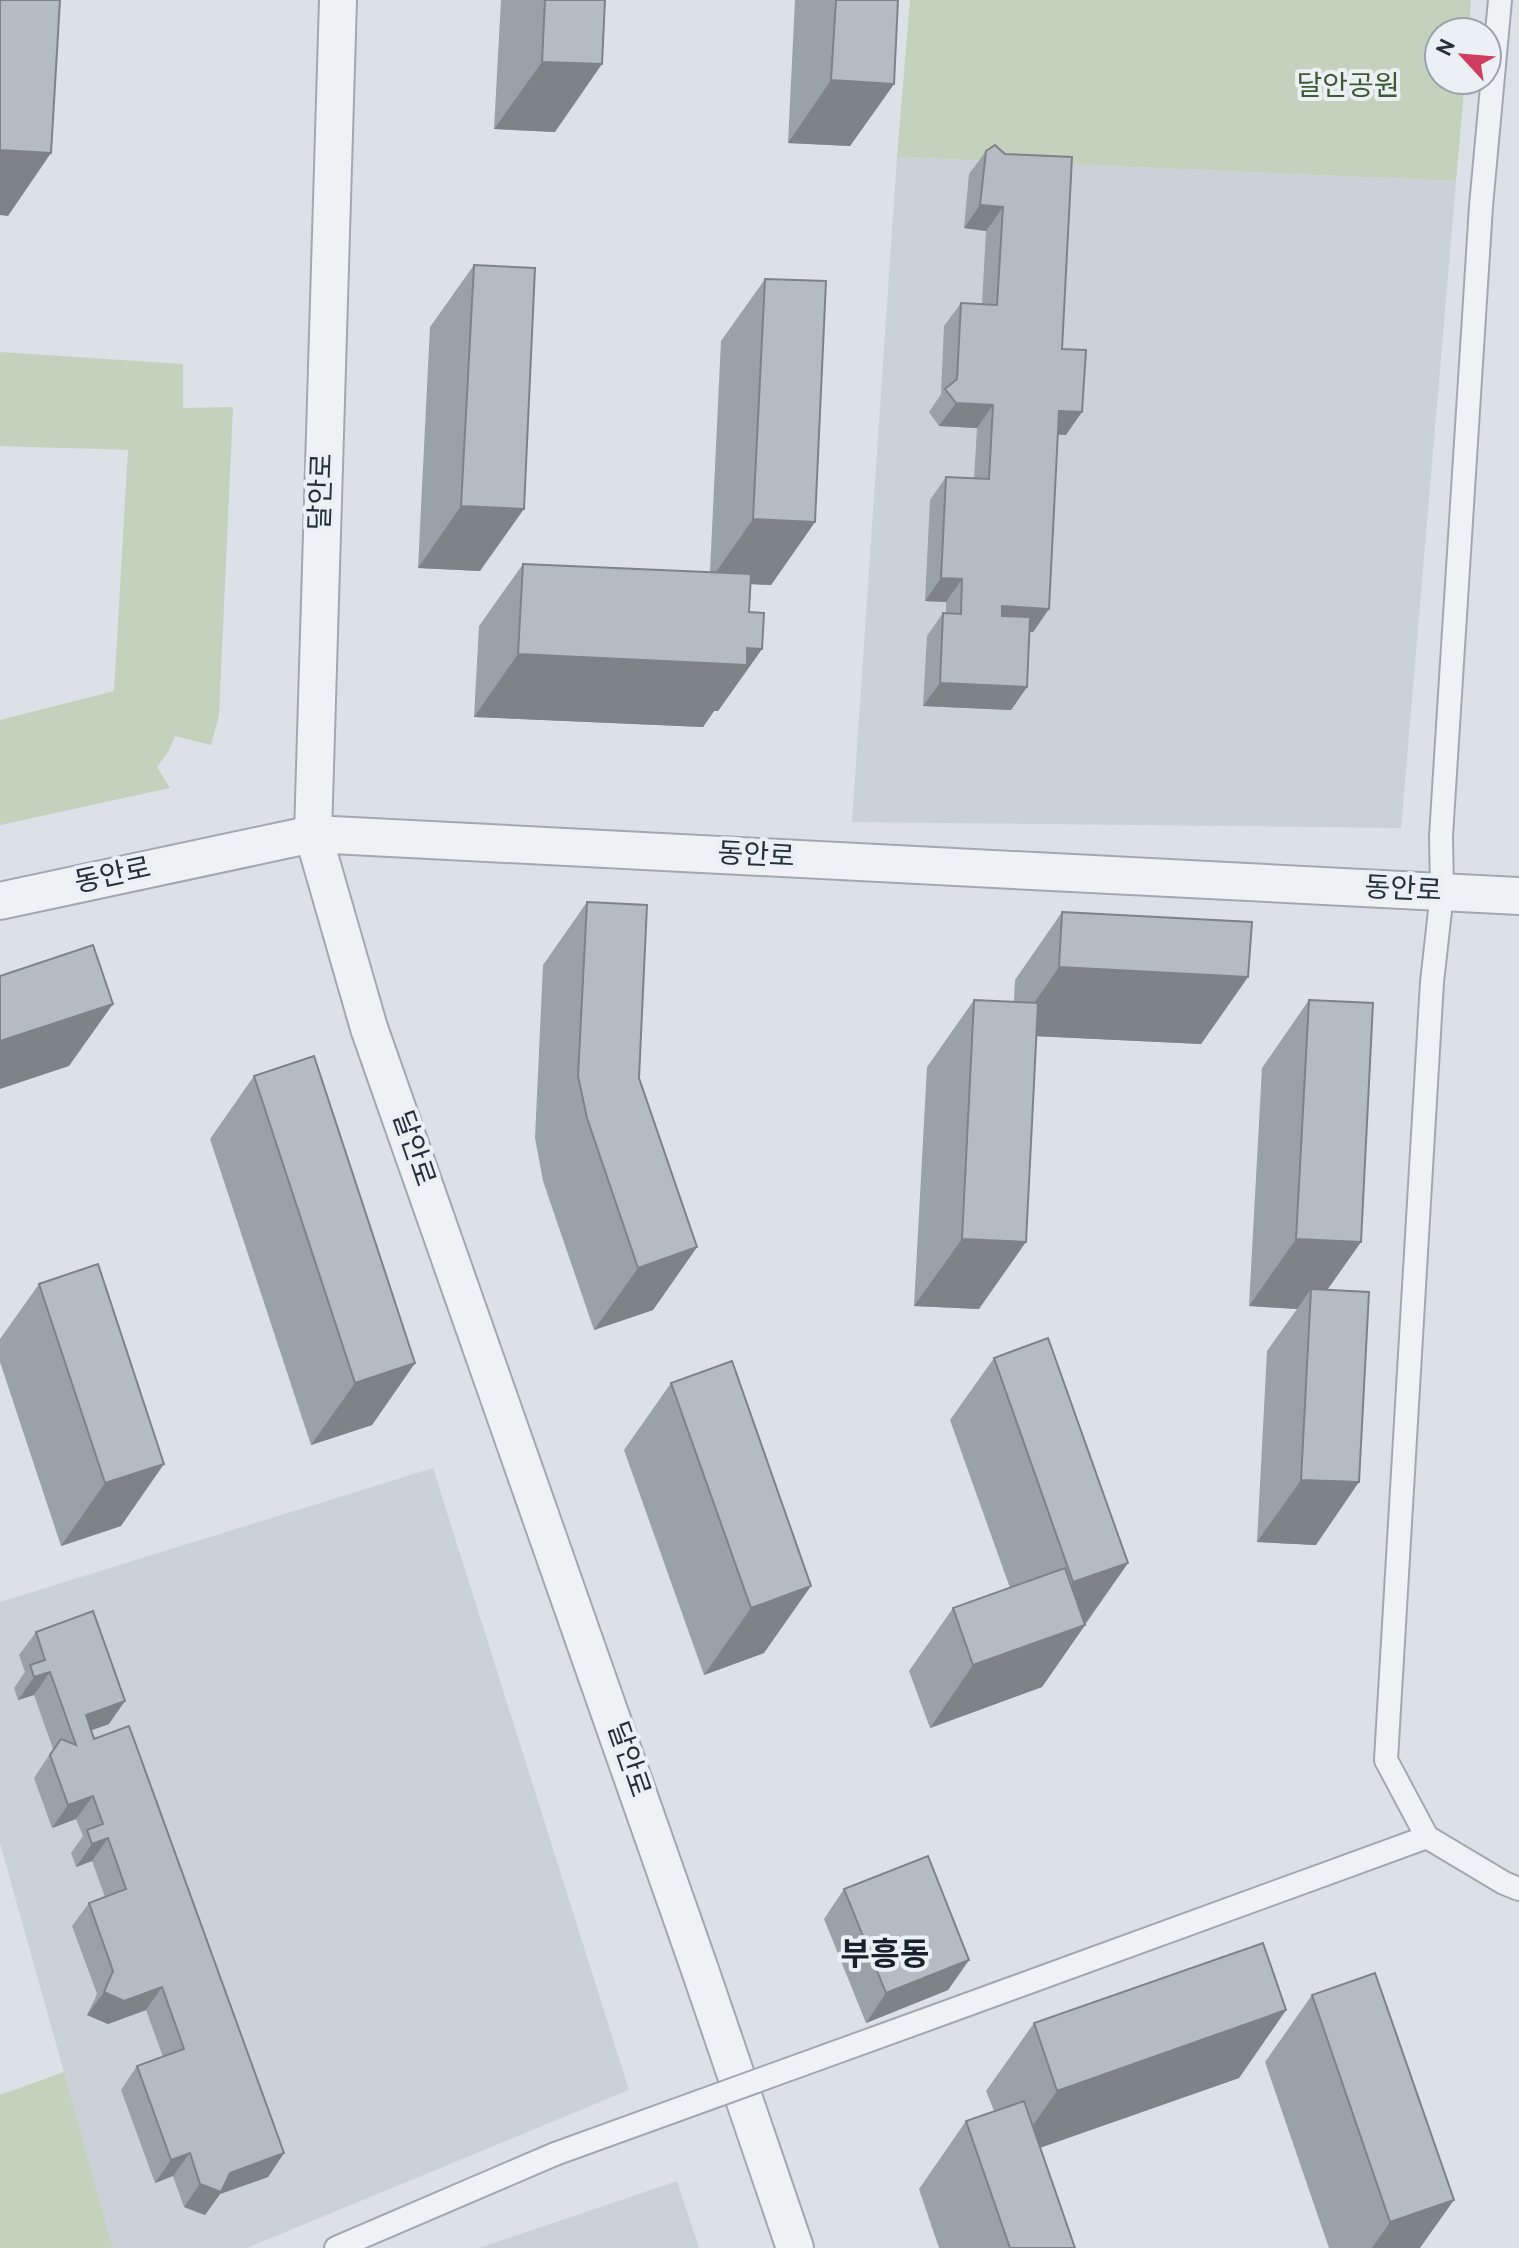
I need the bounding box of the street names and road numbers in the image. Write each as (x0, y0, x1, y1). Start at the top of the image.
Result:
street label: 달안로 (304, 453, 342, 531)
street label: 동안로 (716, 837, 796, 877)
street label: 동안로 (71, 851, 155, 903)
street label: 동안로 (1363, 871, 1443, 911)
street label: 달안로 (382, 1107, 442, 1191)
street label: 달안로 (597, 1718, 657, 1802)

